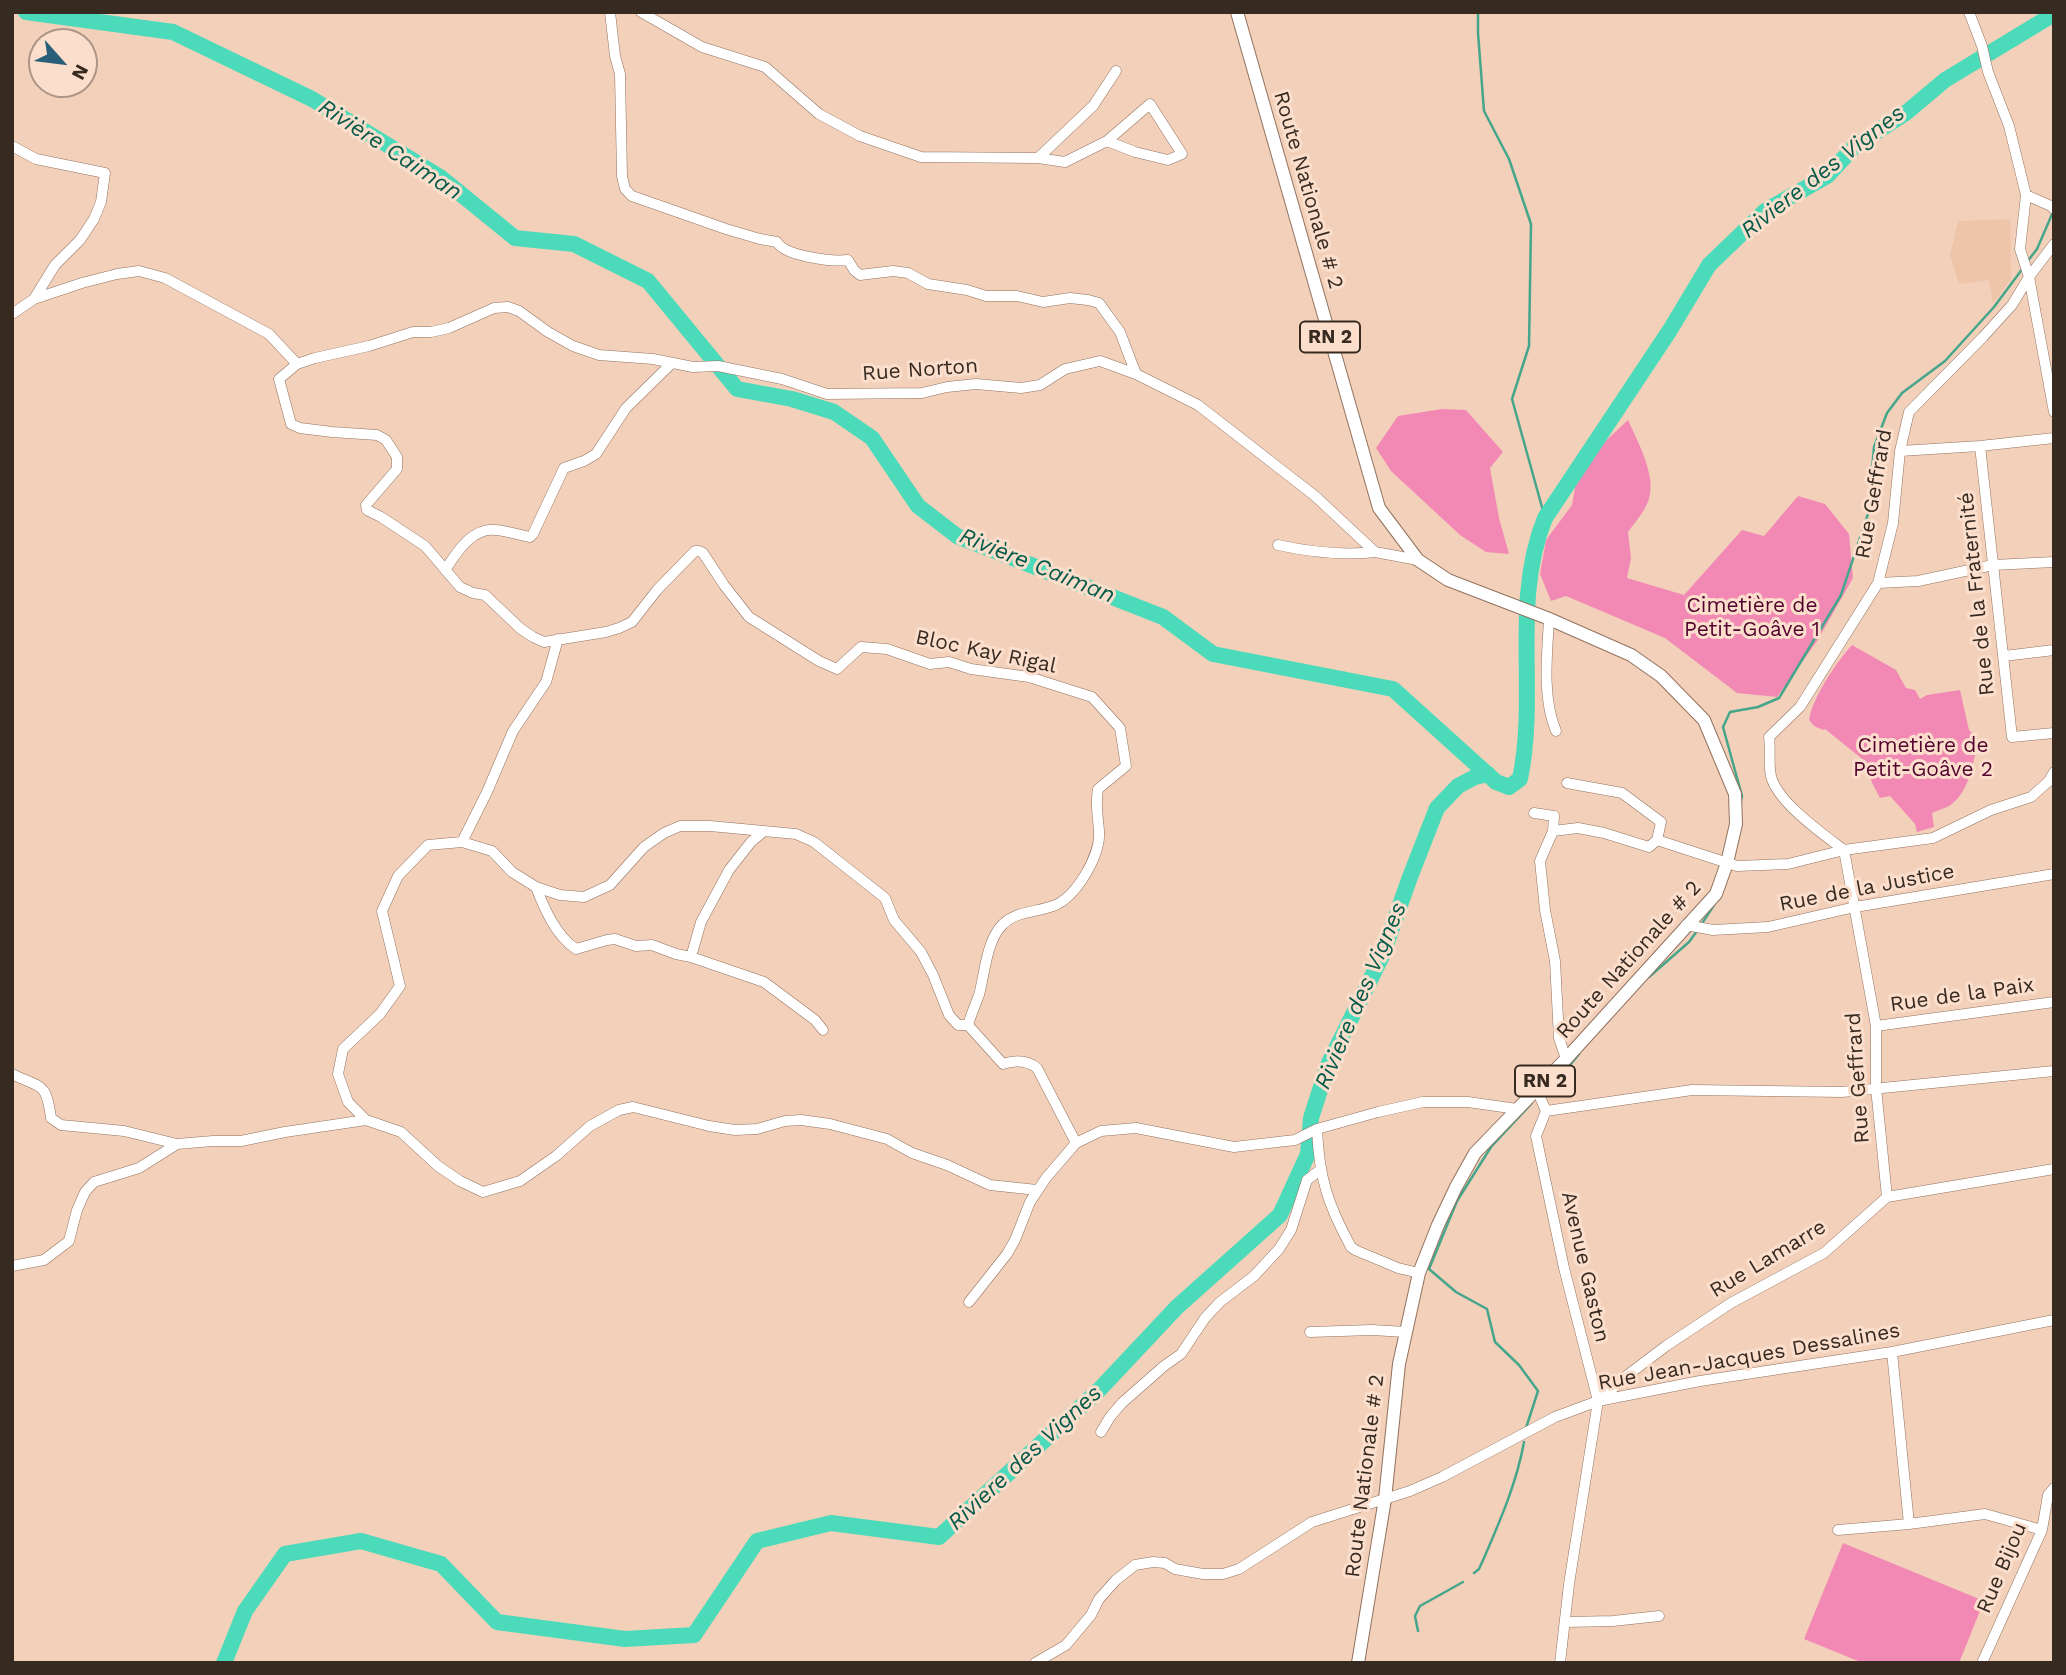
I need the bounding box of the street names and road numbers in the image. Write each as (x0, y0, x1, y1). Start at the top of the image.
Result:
street label: Route Nationale # 2 (1268, 88, 1348, 292)
road number: RN 2 (1300, 322, 1360, 352)
street label: Rue Norton (861, 353, 979, 387)
street label: Rue Geffrard (1850, 427, 1898, 561)
street label: Rue de la Fraternité (1954, 491, 2000, 697)
street label: Bloc Kay Rigal (913, 625, 1059, 679)
street label: Rue de la Justice (1777, 859, 1957, 917)
street label: Route Nationale # 2 (1551, 876, 1707, 1044)
street label: Rue de la Paix (1888, 972, 2036, 1018)
street label: Rue Geffrard (1841, 1012, 1875, 1144)
road number: RN 2 (1515, 1065, 1575, 1096)
street label: Avenue Gaston (1555, 1189, 1615, 1345)
street label: Rue Lamarre (1705, 1214, 1831, 1304)
street label: Rue Jean-Jacques Dessalines (1596, 1318, 1902, 1396)
street label: Route Nationale # 2 (1340, 1373, 1390, 1579)
street label: Rue Bijou (1972, 1519, 2032, 1617)

